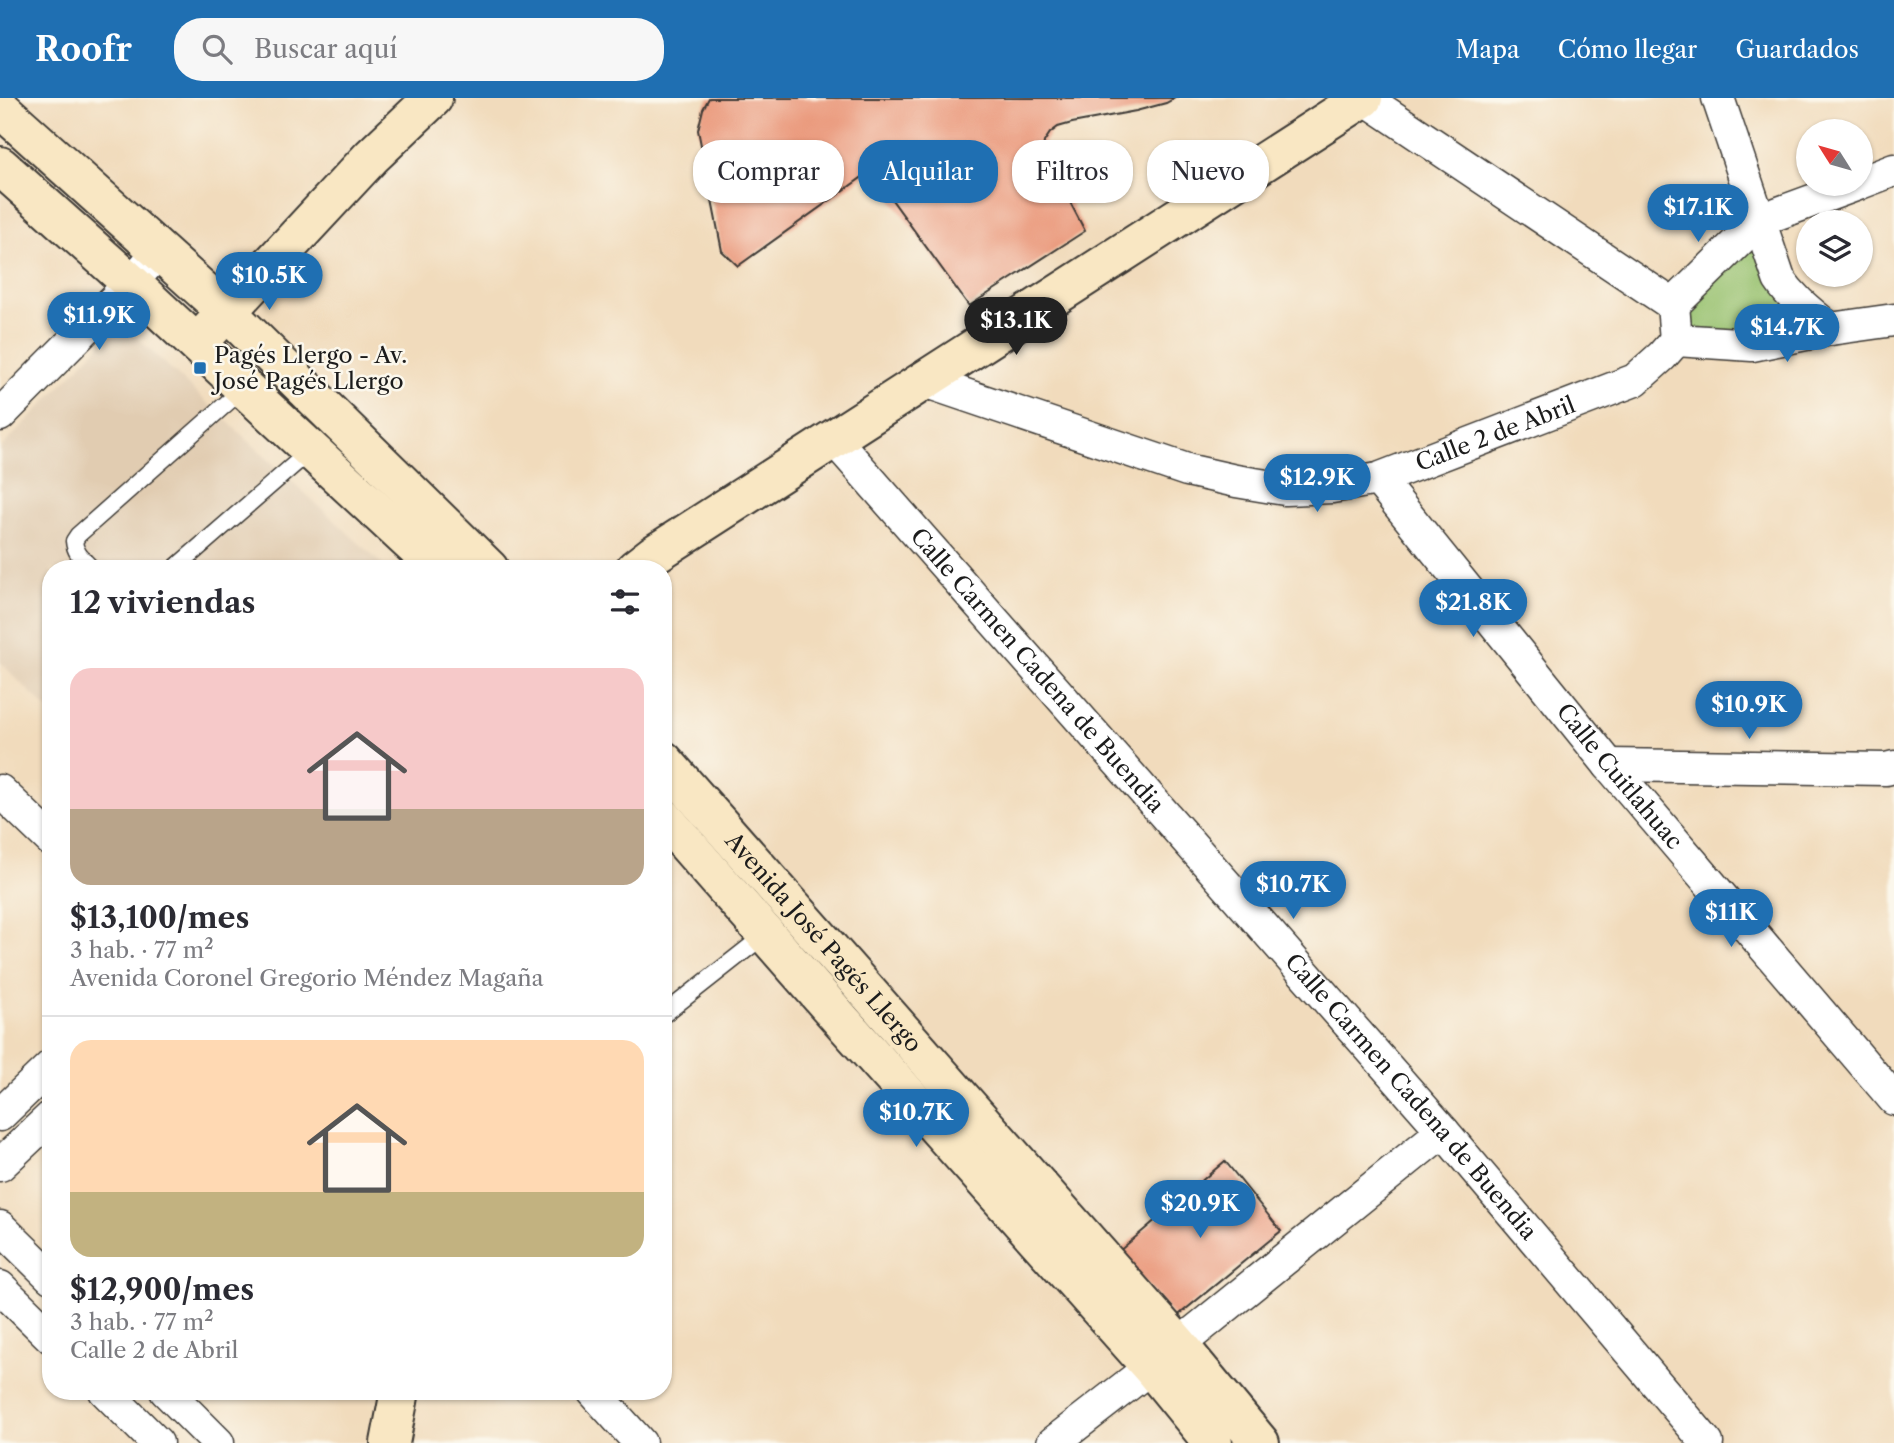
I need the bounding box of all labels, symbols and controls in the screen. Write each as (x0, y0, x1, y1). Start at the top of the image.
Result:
search box (174, 18, 664, 81)
text: Roofr (35, 29, 132, 70)
icon: search (198, 30, 236, 68)
text: Buscar aquí (254, 33, 398, 65)
text: Mapa (1455, 35, 1520, 64)
text: Cómo llegar (1558, 35, 1697, 64)
text: Guardados (1735, 35, 1859, 64)
north arrow (1796, 119, 1872, 196)
map controls (1796, 119, 1873, 287)
chip: Comprar (693, 140, 844, 203)
chip: Alquilar (858, 140, 998, 203)
chip: Filtros (1012, 140, 1133, 203)
chip: Nuevo (1147, 140, 1269, 203)
pin: $17.1K (1641, 184, 1755, 244)
text: $17.1K (1663, 193, 1733, 221)
button: layers (1796, 210, 1873, 287)
pin: $10.5K (212, 252, 326, 312)
text: $10.5K (232, 261, 306, 289)
pin: $11.9K (42, 292, 156, 352)
pin: $13.1K (959, 298, 1073, 357)
text: $11.9K (63, 301, 135, 329)
pin: $14.7K (1730, 304, 1844, 364)
text: $13.1K (980, 306, 1052, 334)
text: $14.7K (1750, 313, 1824, 341)
place label: Pagés Llergo - Av. José Pagés Llergo (211, 341, 407, 395)
marker: Pagés Llergo - Av. José Pagés Llergo (192, 360, 208, 376)
street label: Calle 2 de Abril (1412, 390, 1579, 477)
pin: $12.9K (1260, 454, 1374, 514)
text: $12.9K (1280, 463, 1354, 491)
street label: Calle Carmen Cadena de Buendia (905, 522, 1171, 819)
pin: $21.8K (1416, 580, 1530, 639)
icon: filters (606, 583, 644, 621)
text: 12 viviendas (70, 584, 255, 621)
text: $21.8K (1435, 588, 1511, 616)
pin: $10.9K (1692, 682, 1806, 741)
text: $10.9K (1711, 690, 1787, 718)
street label: Calle Cuitlahuac (1551, 698, 1689, 855)
icon: home (294, 713, 420, 839)
street label: Avenida José Pagés Llergo (719, 826, 928, 1058)
pin: $10.7K (1236, 862, 1350, 921)
text: $10.7K (1256, 870, 1330, 898)
pin: $11K (1690, 890, 1772, 949)
text: $11K (1705, 898, 1757, 926)
text: $13,100/mes (70, 899, 249, 936)
text: 3 hab. · 77 m² (70, 936, 214, 964)
street label: Calle Carmen Cadena de Buendia (1279, 948, 1543, 1246)
text: Avenida Coronel Gregorio Méndez Magaña (70, 964, 544, 992)
icon: home (294, 1085, 420, 1211)
pin: $10.7K (859, 1090, 973, 1149)
text: $10.7K (879, 1098, 953, 1126)
pin: $20.9K (1143, 1180, 1257, 1240)
text: $20.9K (1161, 1189, 1239, 1217)
text: $12,900/mes (70, 1271, 254, 1308)
text: 3 hab. · 77 m² (70, 1308, 214, 1336)
text: Calle 2 de Abril (70, 1336, 238, 1364)

